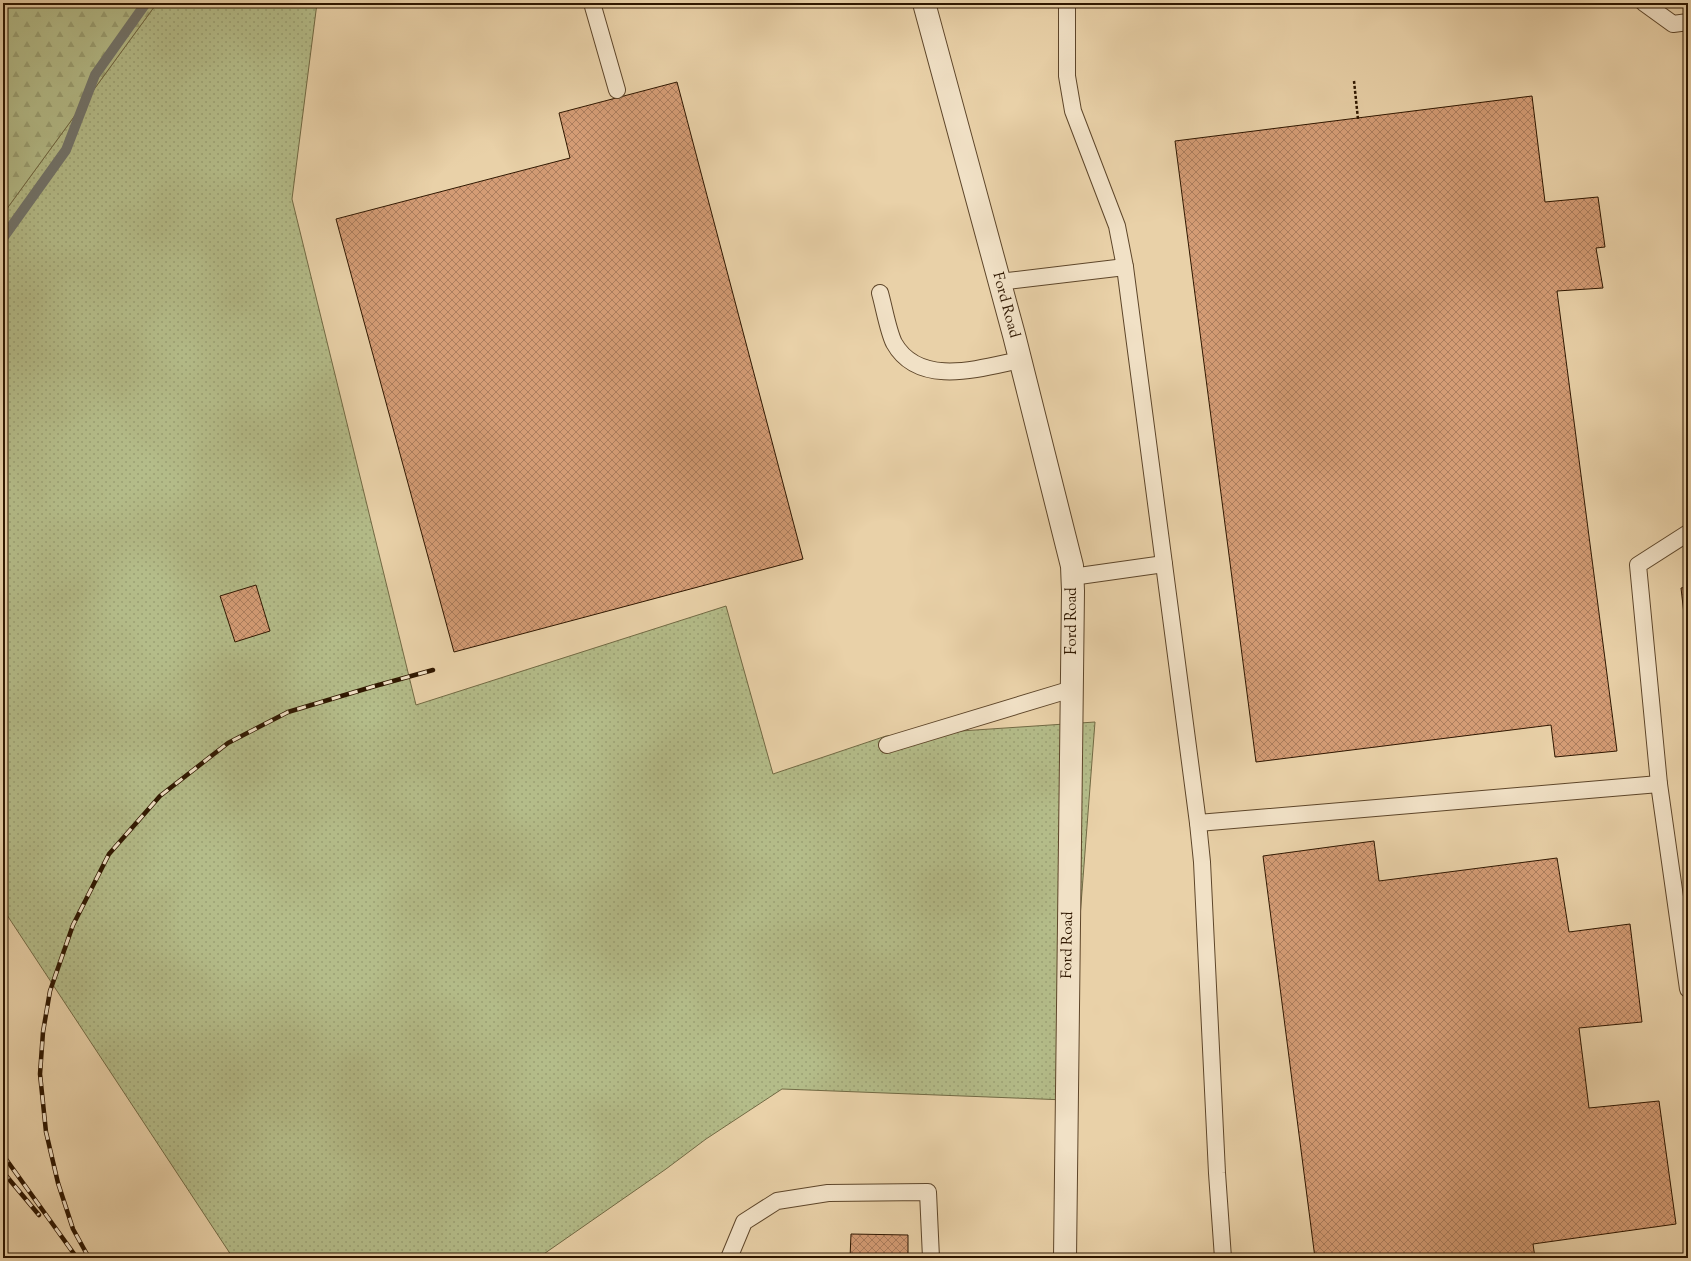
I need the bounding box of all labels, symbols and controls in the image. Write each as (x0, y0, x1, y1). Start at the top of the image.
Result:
street label: Ford Road (987, 270, 1025, 341)
street label: Ford Road (1062, 587, 1083, 655)
street label: Ford Road (1057, 911, 1079, 979)

